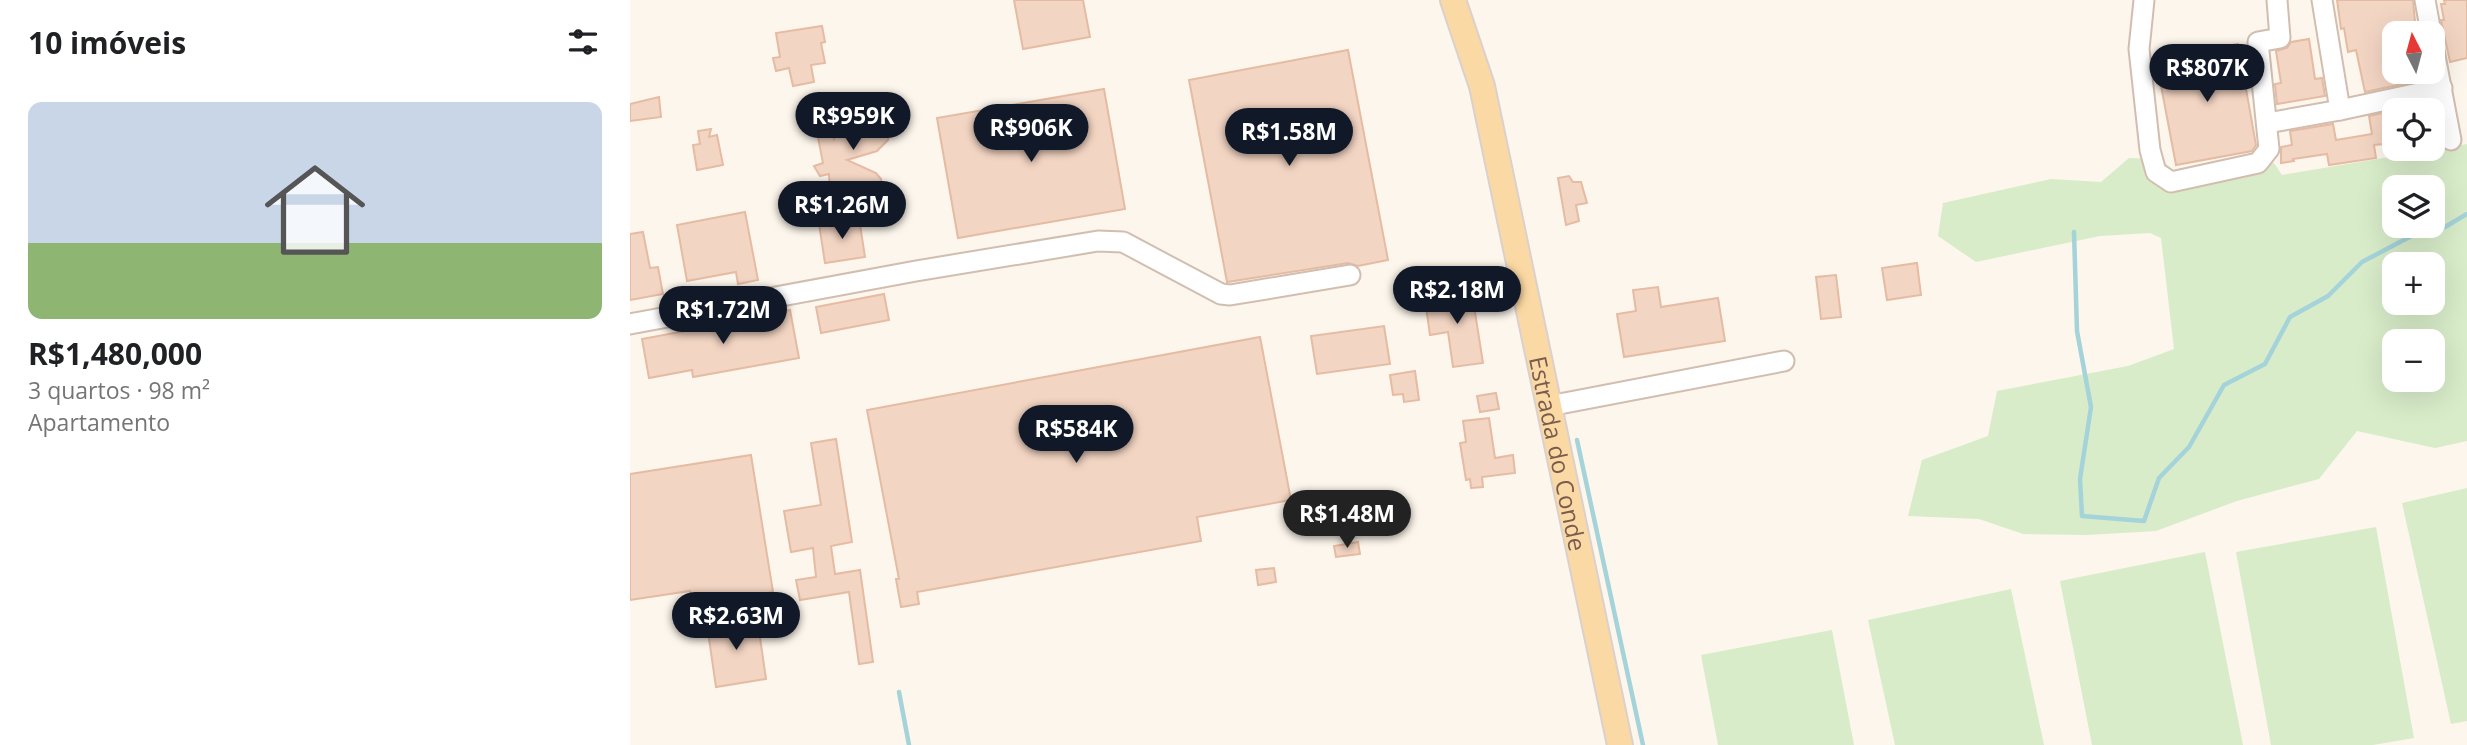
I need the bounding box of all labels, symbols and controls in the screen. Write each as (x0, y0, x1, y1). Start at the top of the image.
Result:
north arrow (2382, 21, 2445, 84)
map controls (2382, 21, 2445, 392)
text: 10 imóveis (28, 22, 186, 63)
icon: filters (564, 23, 602, 61)
pin: R$807K (2150, 44, 2264, 104)
text: R$807K (2165, 51, 2249, 83)
pin: R$959K (796, 92, 910, 152)
button: locate (2382, 98, 2445, 161)
text: R$959K (811, 99, 895, 131)
pin: R$906K (974, 104, 1088, 164)
pin: R$1.58M (1224, 108, 1354, 168)
text: R$906K (989, 111, 1073, 143)
text: R$1.58M (1241, 115, 1337, 147)
icon: home (252, 147, 378, 273)
button: layers (2382, 175, 2445, 238)
pin: R$1.26M (777, 182, 907, 241)
text: R$1.26M (794, 188, 890, 220)
button: + (2382, 252, 2445, 315)
pin: R$2.18M (1392, 266, 1522, 326)
text: R$2.18M (1409, 273, 1505, 305)
pin: R$1.72M (658, 286, 788, 346)
text: R$1.72M (675, 293, 771, 325)
button: − (2382, 329, 2445, 392)
text: R$1,480,000 (28, 333, 202, 374)
street label: Estrada do Conde (1522, 353, 1595, 554)
text: 3 quartos · 98 m² (28, 374, 210, 406)
text: Apartamento (28, 406, 170, 438)
pin: R$584K (1019, 406, 1133, 465)
text: R$584K (1034, 412, 1118, 444)
pin: R$1.48M (1282, 490, 1412, 550)
text: R$1.48M (1299, 497, 1395, 529)
pin: R$2.63M (671, 592, 801, 652)
text: R$2.63M (688, 599, 784, 631)

